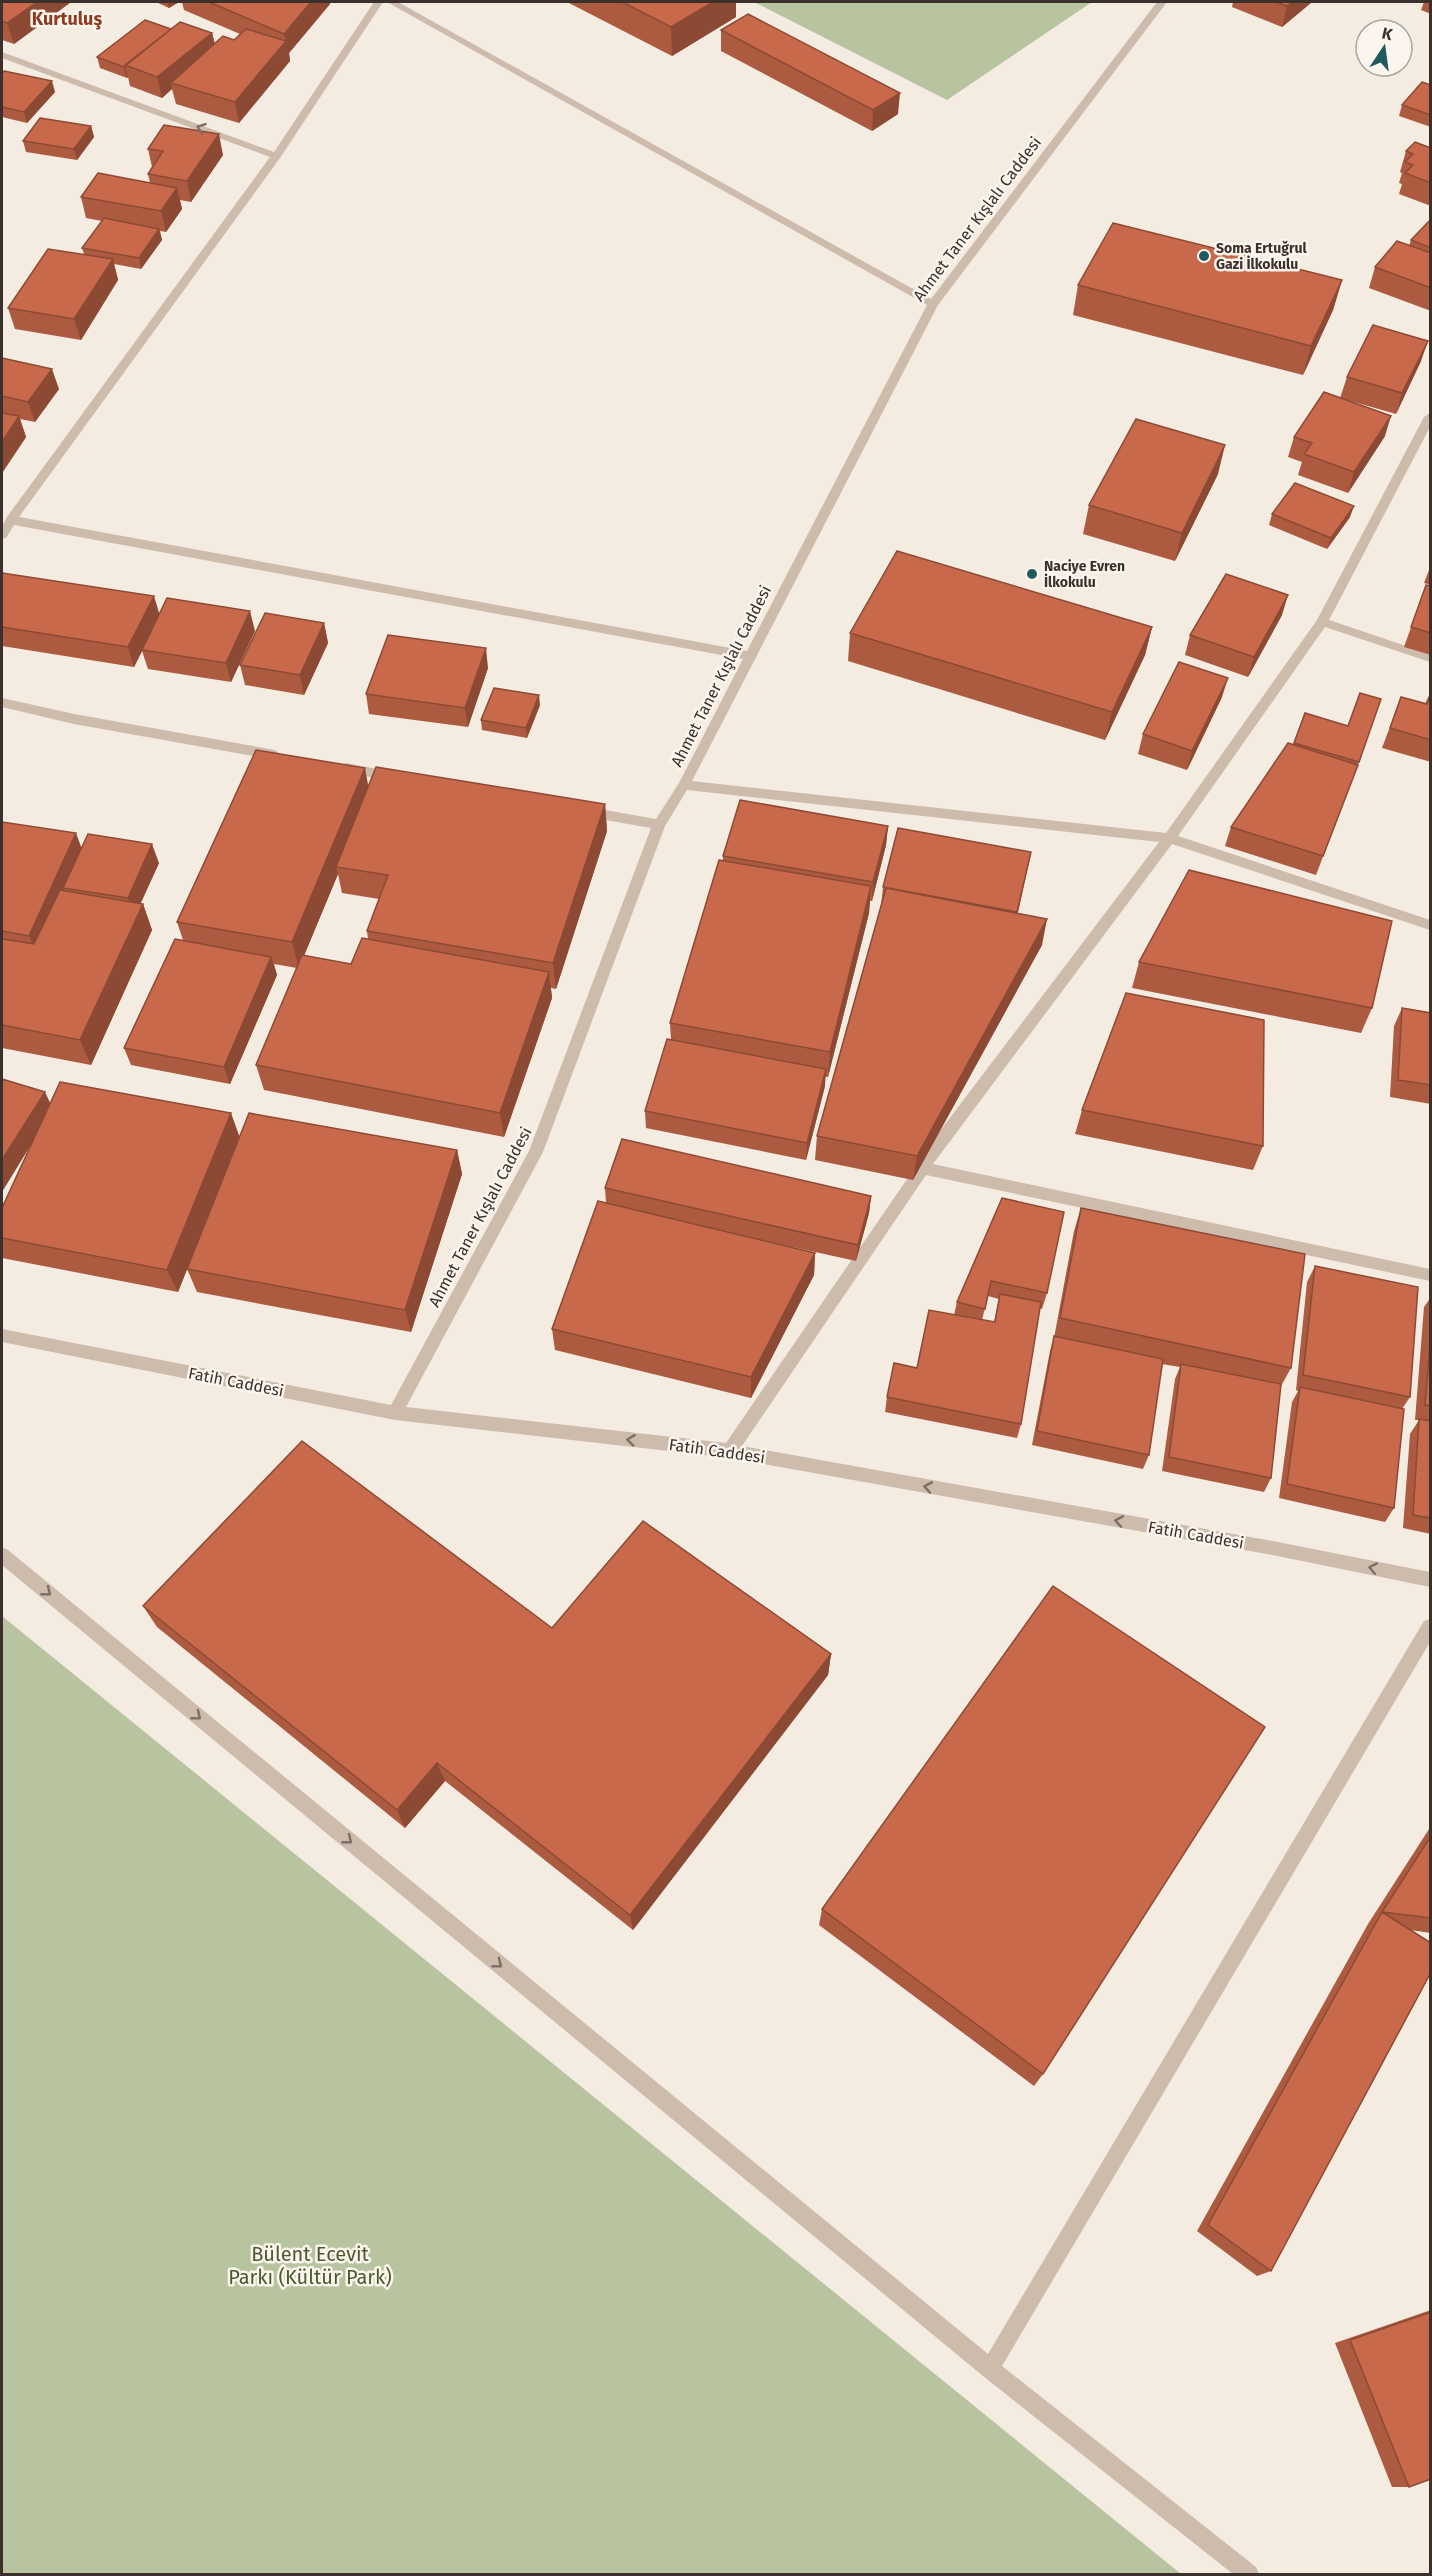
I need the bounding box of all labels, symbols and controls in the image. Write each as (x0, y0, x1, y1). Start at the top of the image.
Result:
district label: Kurtuluş (32, 8, 102, 30)
north arrow (1354, 18, 1414, 78)
text: K (1380, 23, 1395, 44)
one-way arrow (196, 123, 207, 136)
street label: Ahmet Taner Kışlalı Caddesi (909, 133, 1046, 306)
place label: Soma Ertuğrul Gazi İlkokulu (1216, 240, 1308, 273)
marker: Soma Ertuğrul Gazi İlkokulu (1197, 249, 1211, 263)
place label: Naciye Evren İlkokulu (1044, 558, 1125, 591)
marker: Naciye Evren İlkokulu (1025, 567, 1039, 581)
street label: Ahmet Taner Kışlalı Caddesi (667, 582, 776, 770)
street label: Ahmet Taner Kışlalı Caddesi (424, 1124, 536, 1311)
street label: Fatih Caddesi (187, 1363, 285, 1401)
one-way arrow (627, 1434, 636, 1447)
street label: Fatih Caddesi (668, 1435, 766, 1467)
one-way arrow (923, 1481, 932, 1493)
one-way arrow (1115, 1515, 1125, 1528)
street label: Fatih Caddesi (1147, 1517, 1245, 1553)
one-way arrow (1368, 1562, 1378, 1575)
one-way arrow (40, 1585, 51, 1596)
one-way arrow (190, 1709, 201, 1720)
one-way arrow (341, 1833, 352, 1844)
one-way arrow (491, 1957, 502, 1968)
park label: Bülent Ecevit Parkı (Kültür Park) (228, 2242, 392, 2289)

